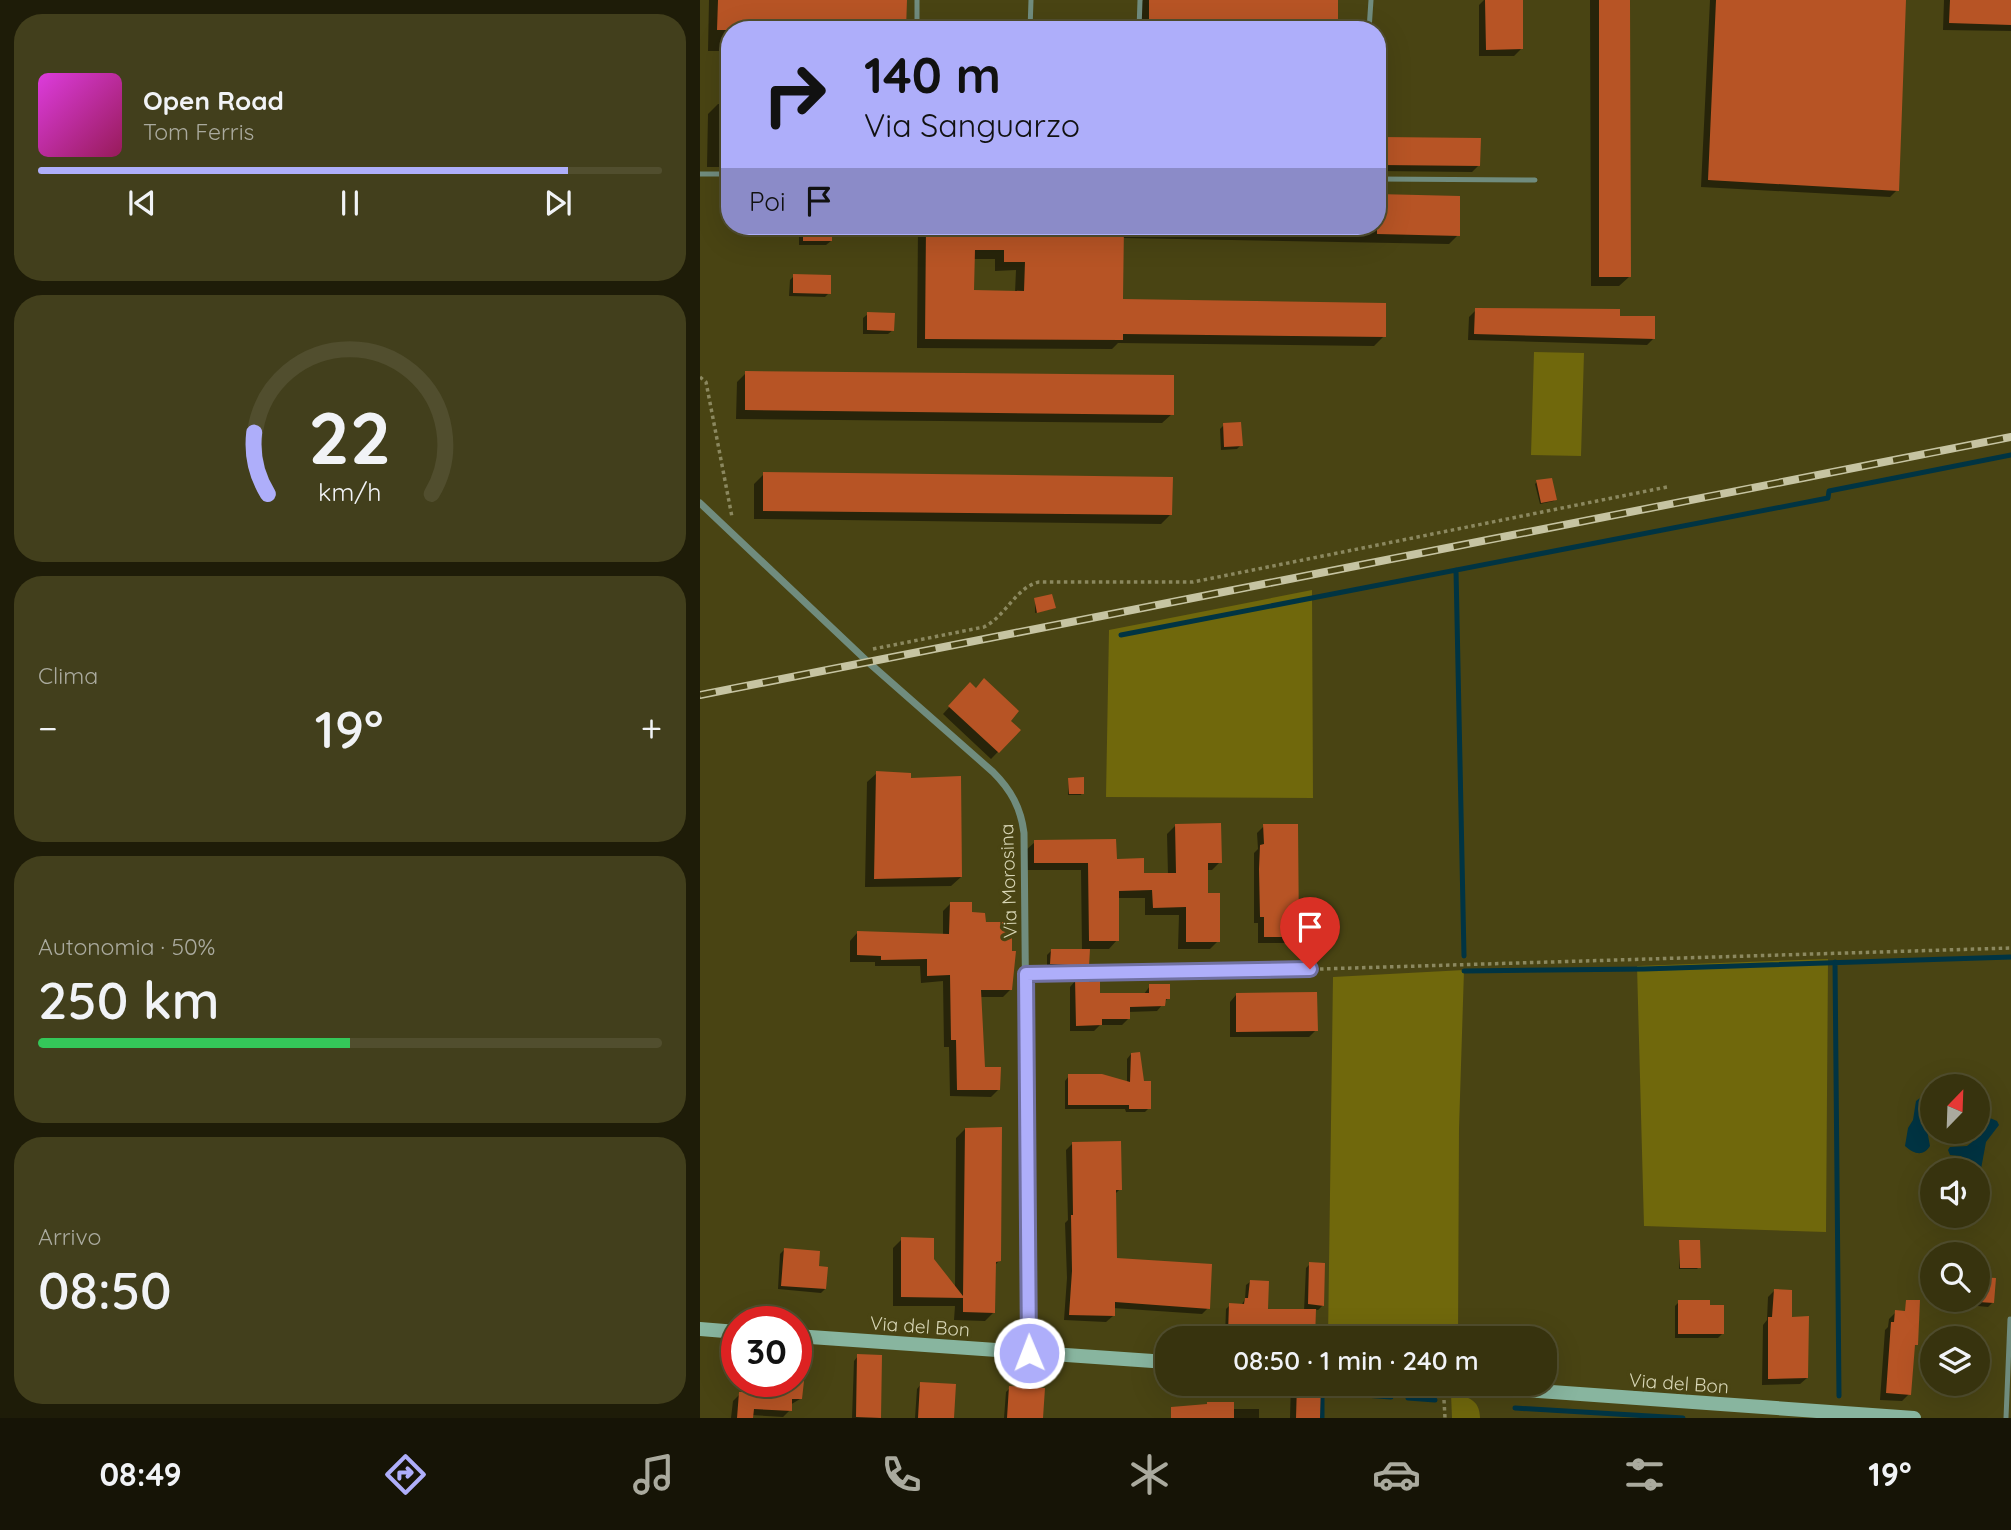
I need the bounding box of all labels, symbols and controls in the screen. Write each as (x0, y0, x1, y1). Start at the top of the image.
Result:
text: 140 m (864, 44, 1001, 105)
icon: right (749, 49, 840, 140)
text: Open Road (143, 84, 284, 117)
text: Via Sanguarzo (864, 105, 1080, 145)
text: Tom Ferris (143, 117, 254, 146)
icon: arrive (800, 182, 838, 220)
icon: previous (123, 184, 161, 222)
icon: pause (331, 184, 369, 222)
icon: next (539, 184, 577, 222)
text: Poi (749, 185, 786, 218)
text: 22 (309, 392, 391, 483)
text: km/h (318, 476, 382, 507)
text: Clima (38, 661, 98, 690)
text: 19° (315, 696, 384, 761)
text: − (38, 704, 58, 752)
text: + (641, 704, 662, 752)
street label: Via Morosina (994, 823, 1022, 939)
pin (1280, 897, 1340, 969)
icon: arrive (1291, 908, 1329, 946)
text: Autonomia · 50% (38, 932, 215, 961)
text: 250 km (38, 967, 220, 1032)
north arrow (1920, 1074, 1990, 1144)
map controls (1920, 1074, 1990, 1396)
button: sound (1920, 1158, 1990, 1228)
text: Arrivo (38, 1222, 101, 1251)
button: search (1920, 1242, 1990, 1312)
text: 08:50 (38, 1257, 172, 1322)
speed limit sign: 30 (721, 1306, 812, 1397)
street label: Via del Bon (869, 1311, 971, 1341)
position arrow (992, 1316, 1066, 1390)
button: layers (1920, 1326, 1990, 1396)
text: 08:50 · 1 min · 240 m (1233, 1344, 1479, 1377)
street label: Via del Bon (1628, 1368, 1730, 1398)
icon: directions (381, 1450, 430, 1499)
icon: music (629, 1450, 678, 1499)
icon: phone (877, 1450, 926, 1499)
icon: climate (1125, 1450, 1174, 1499)
icon: car (1372, 1450, 1421, 1499)
icon: filters (1620, 1450, 1669, 1499)
text: 08:49 (99, 1454, 182, 1494)
text: 19° (1868, 1454, 1912, 1494)

